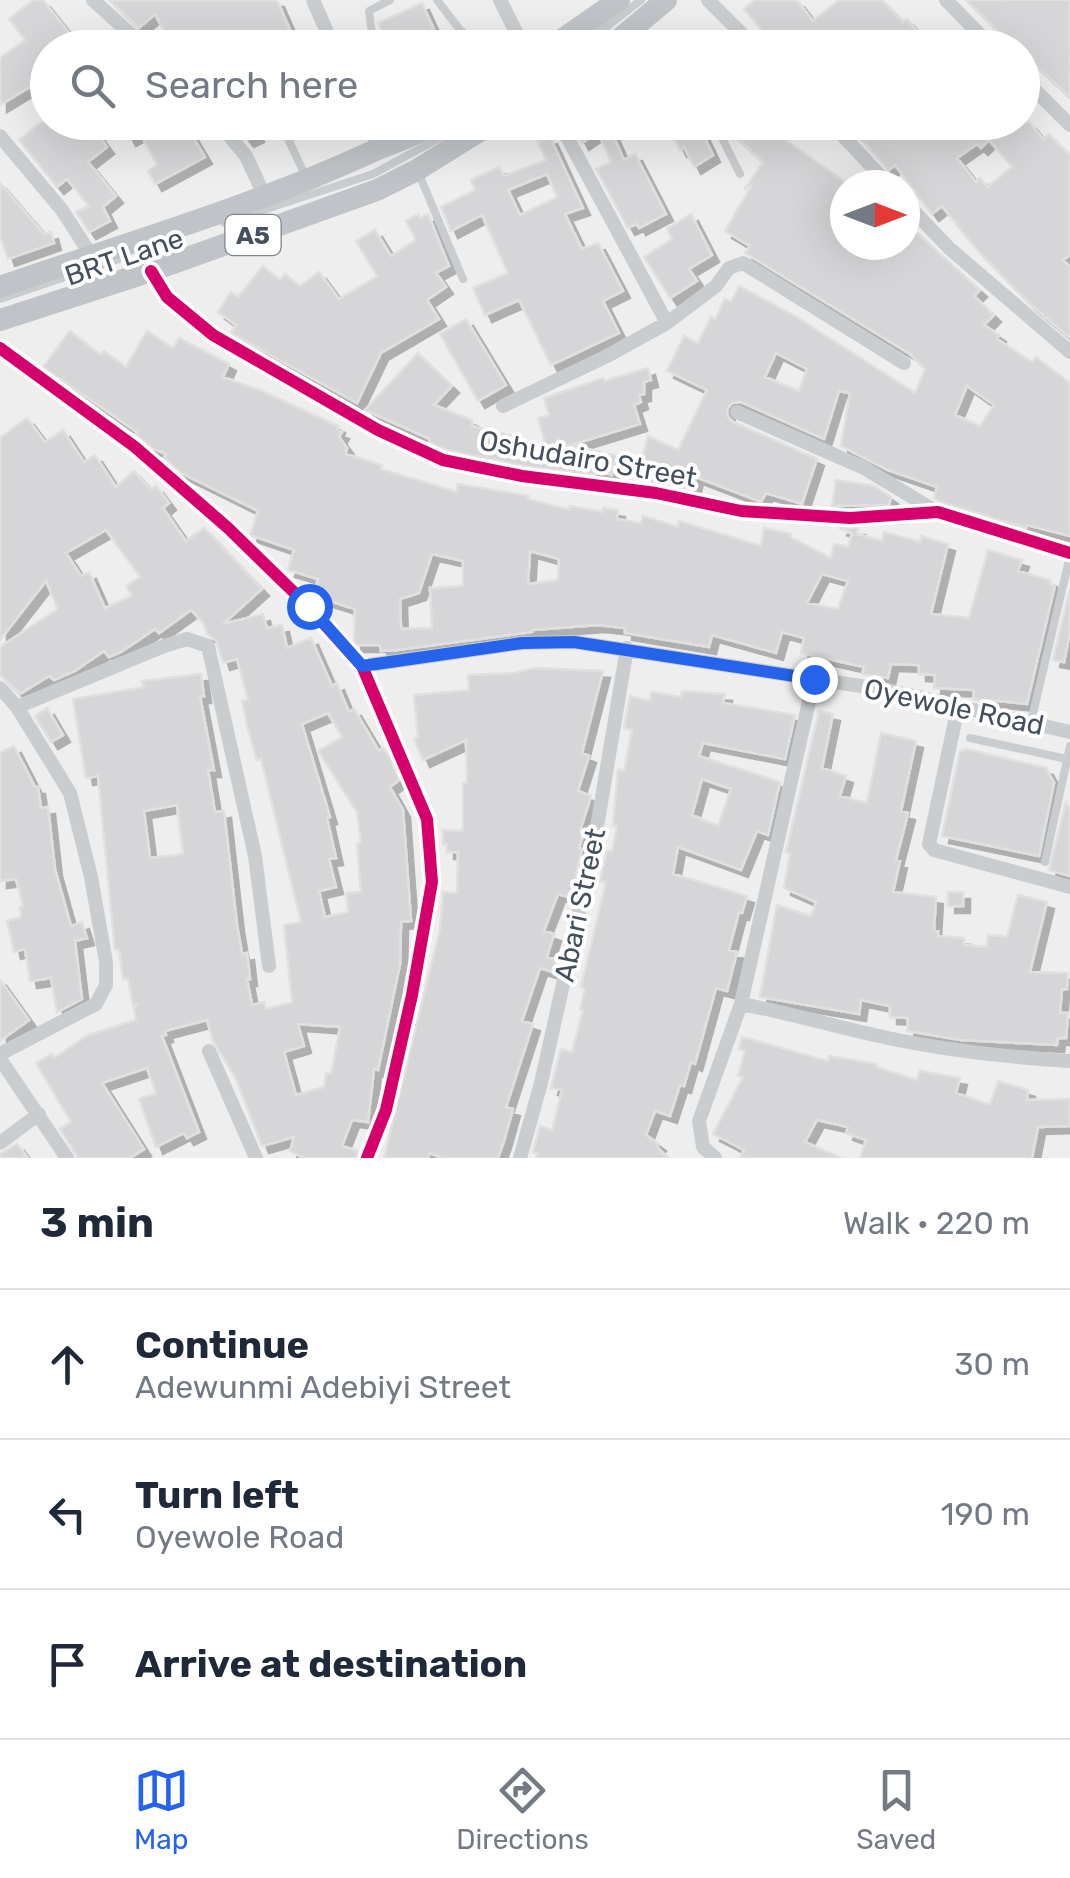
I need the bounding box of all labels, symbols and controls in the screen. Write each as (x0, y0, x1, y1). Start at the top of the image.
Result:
search box (30, 30, 1040, 140)
icon: search (65, 58, 120, 113)
text: Search here (145, 62, 358, 108)
north arrow (830, 170, 920, 260)
road number: A5 (226, 215, 280, 255)
street label: BRT Lane (60, 221, 188, 293)
street label: Oshudairo Street (477, 424, 699, 494)
route start (287, 584, 333, 630)
route end (792, 657, 838, 703)
street label: Oyewole Road (861, 672, 1047, 742)
street label: Abari Street (548, 825, 612, 985)
text: 3 min (40, 1198, 154, 1248)
text: Walk · 220 m (843, 1204, 1030, 1242)
text: Continue (135, 1322, 309, 1368)
icon: ahead (40, 1337, 95, 1392)
text: 30 m (954, 1345, 1030, 1383)
text: Adewunmi Adebiyi Street (135, 1368, 511, 1406)
text: Turn left (135, 1472, 299, 1518)
icon: left (40, 1487, 95, 1542)
text: 190 m (941, 1495, 1030, 1533)
text: Oyewole Road (135, 1518, 344, 1556)
icon: arrive (40, 1637, 95, 1692)
text: Arrive at destination (135, 1641, 527, 1687)
tab: Map (134, 1763, 189, 1856)
tab: Directions (456, 1763, 589, 1856)
tab: Saved (856, 1763, 936, 1856)

